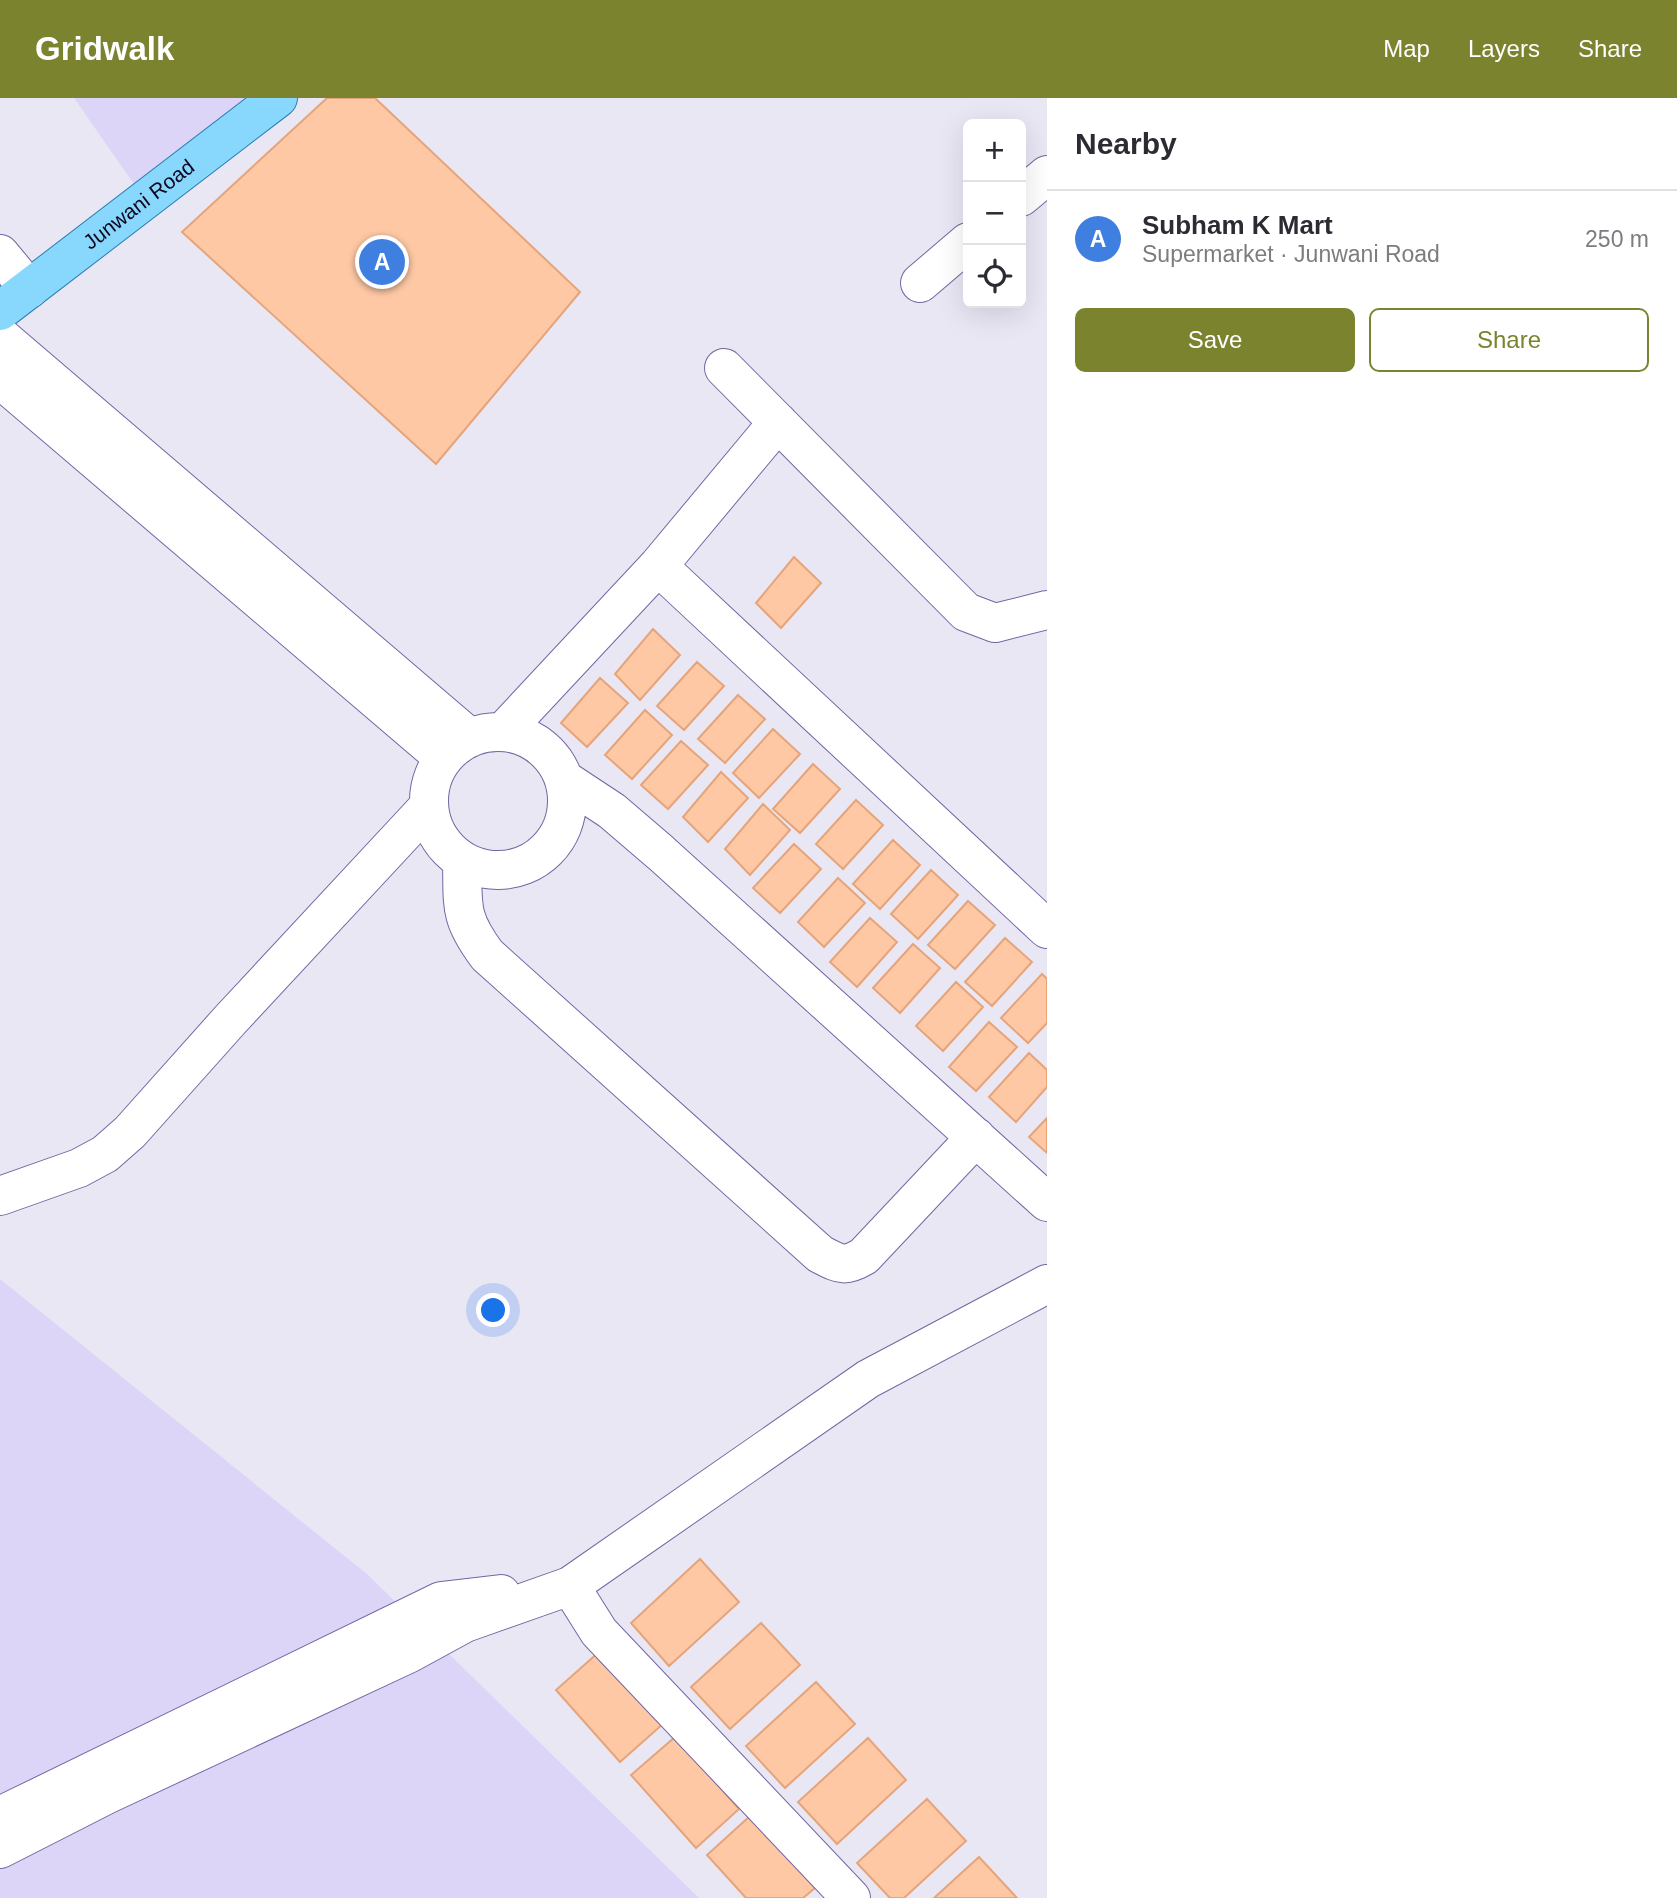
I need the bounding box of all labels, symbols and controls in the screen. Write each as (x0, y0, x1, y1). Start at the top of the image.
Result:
text: Gridwalk (35, 30, 174, 67)
text: Map (1383, 35, 1430, 62)
text: Layers (1468, 35, 1540, 62)
text: Share (1578, 35, 1642, 62)
map controls (963, 119, 1026, 308)
button: + (963, 119, 1026, 182)
text: Nearby (1075, 127, 1177, 160)
street label: Junwani Road (79, 155, 198, 254)
button: − (963, 182, 1026, 245)
text: Subham K Mart (1142, 210, 1333, 240)
text: A (1090, 226, 1106, 252)
text: 250 m (1585, 226, 1649, 252)
pin: A (359, 236, 405, 288)
text: Supermarket · Junwani Road (1142, 241, 1440, 267)
button: locate (963, 245, 1026, 308)
button: Save (1075, 308, 1355, 372)
button: Share (1369, 308, 1649, 372)
your location (476, 1293, 510, 1327)

